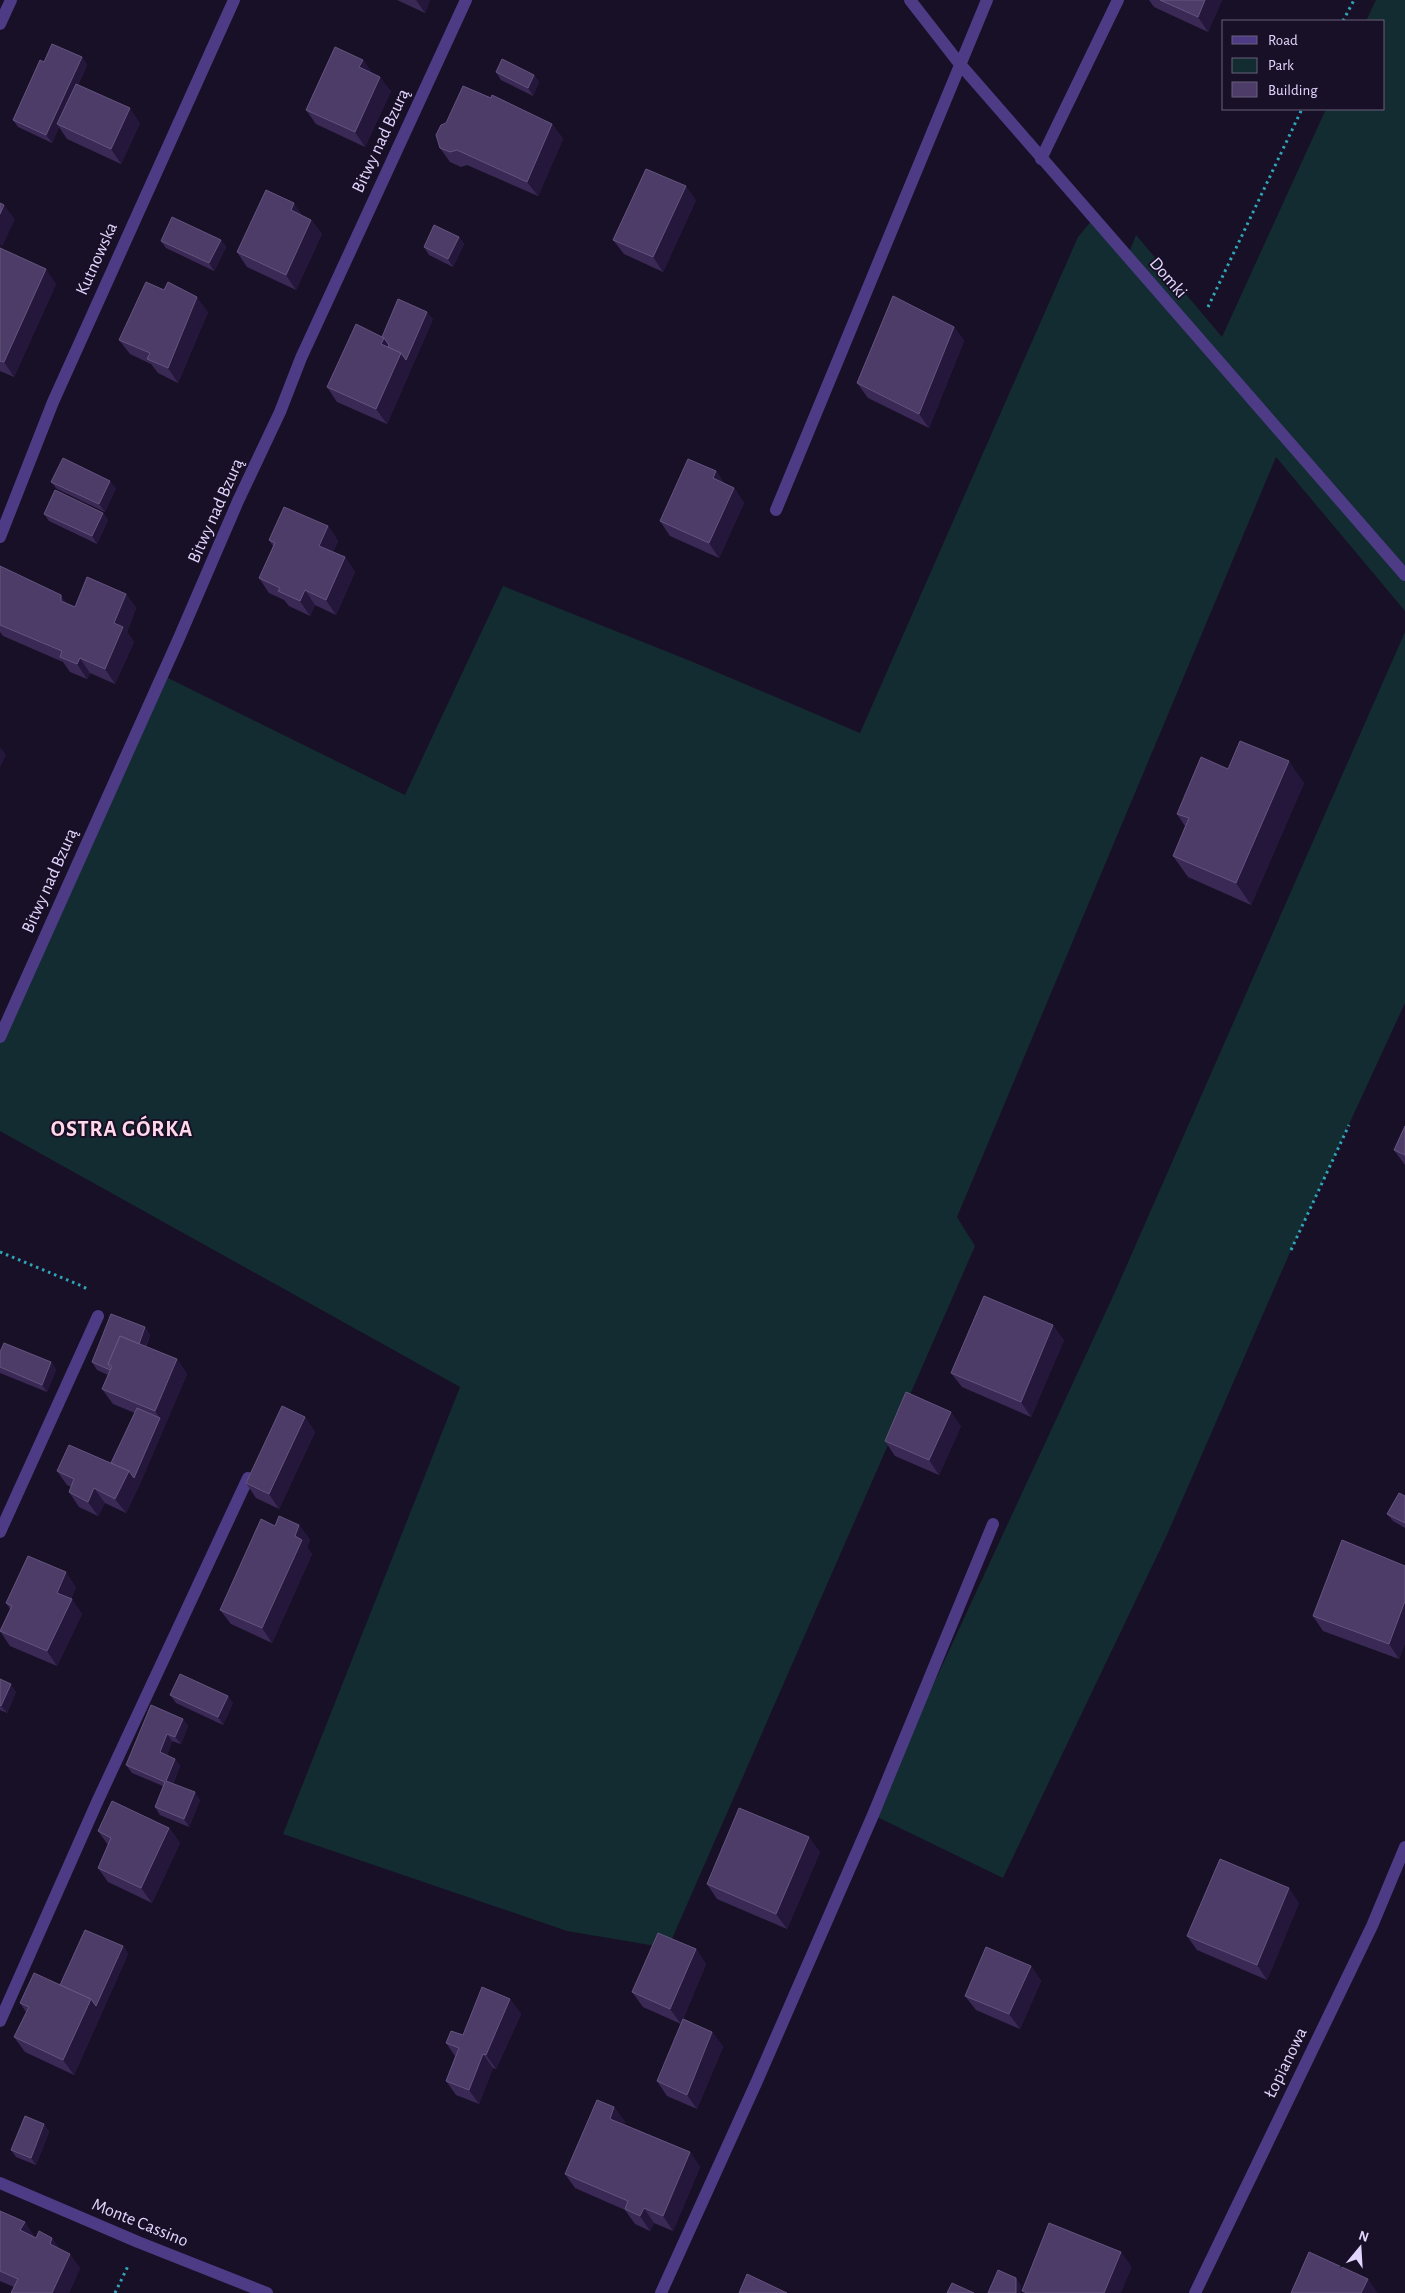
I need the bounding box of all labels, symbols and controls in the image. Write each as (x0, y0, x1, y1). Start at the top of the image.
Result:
legend (1222, 20, 1385, 110)
text: Road (1268, 33, 1298, 48)
text: Park (1268, 58, 1294, 73)
text: Building (1268, 83, 1318, 98)
street label: Bitwy nad Bzurą (349, 86, 413, 196)
street label: Kutnowska (73, 220, 121, 298)
street label: Domki (1146, 254, 1190, 302)
street label: Bitwy nad Bzurą (185, 455, 247, 566)
street label: Bitwy nad Bzurą (19, 825, 81, 936)
district label: OSTRA GÓRKA (51, 1115, 193, 1140)
street label: Łopianowa (1261, 2025, 1311, 2101)
street label: Monte Cassino (89, 2196, 191, 2251)
north arrow (1335, 2223, 1385, 2273)
text: N (1357, 2228, 1371, 2245)

